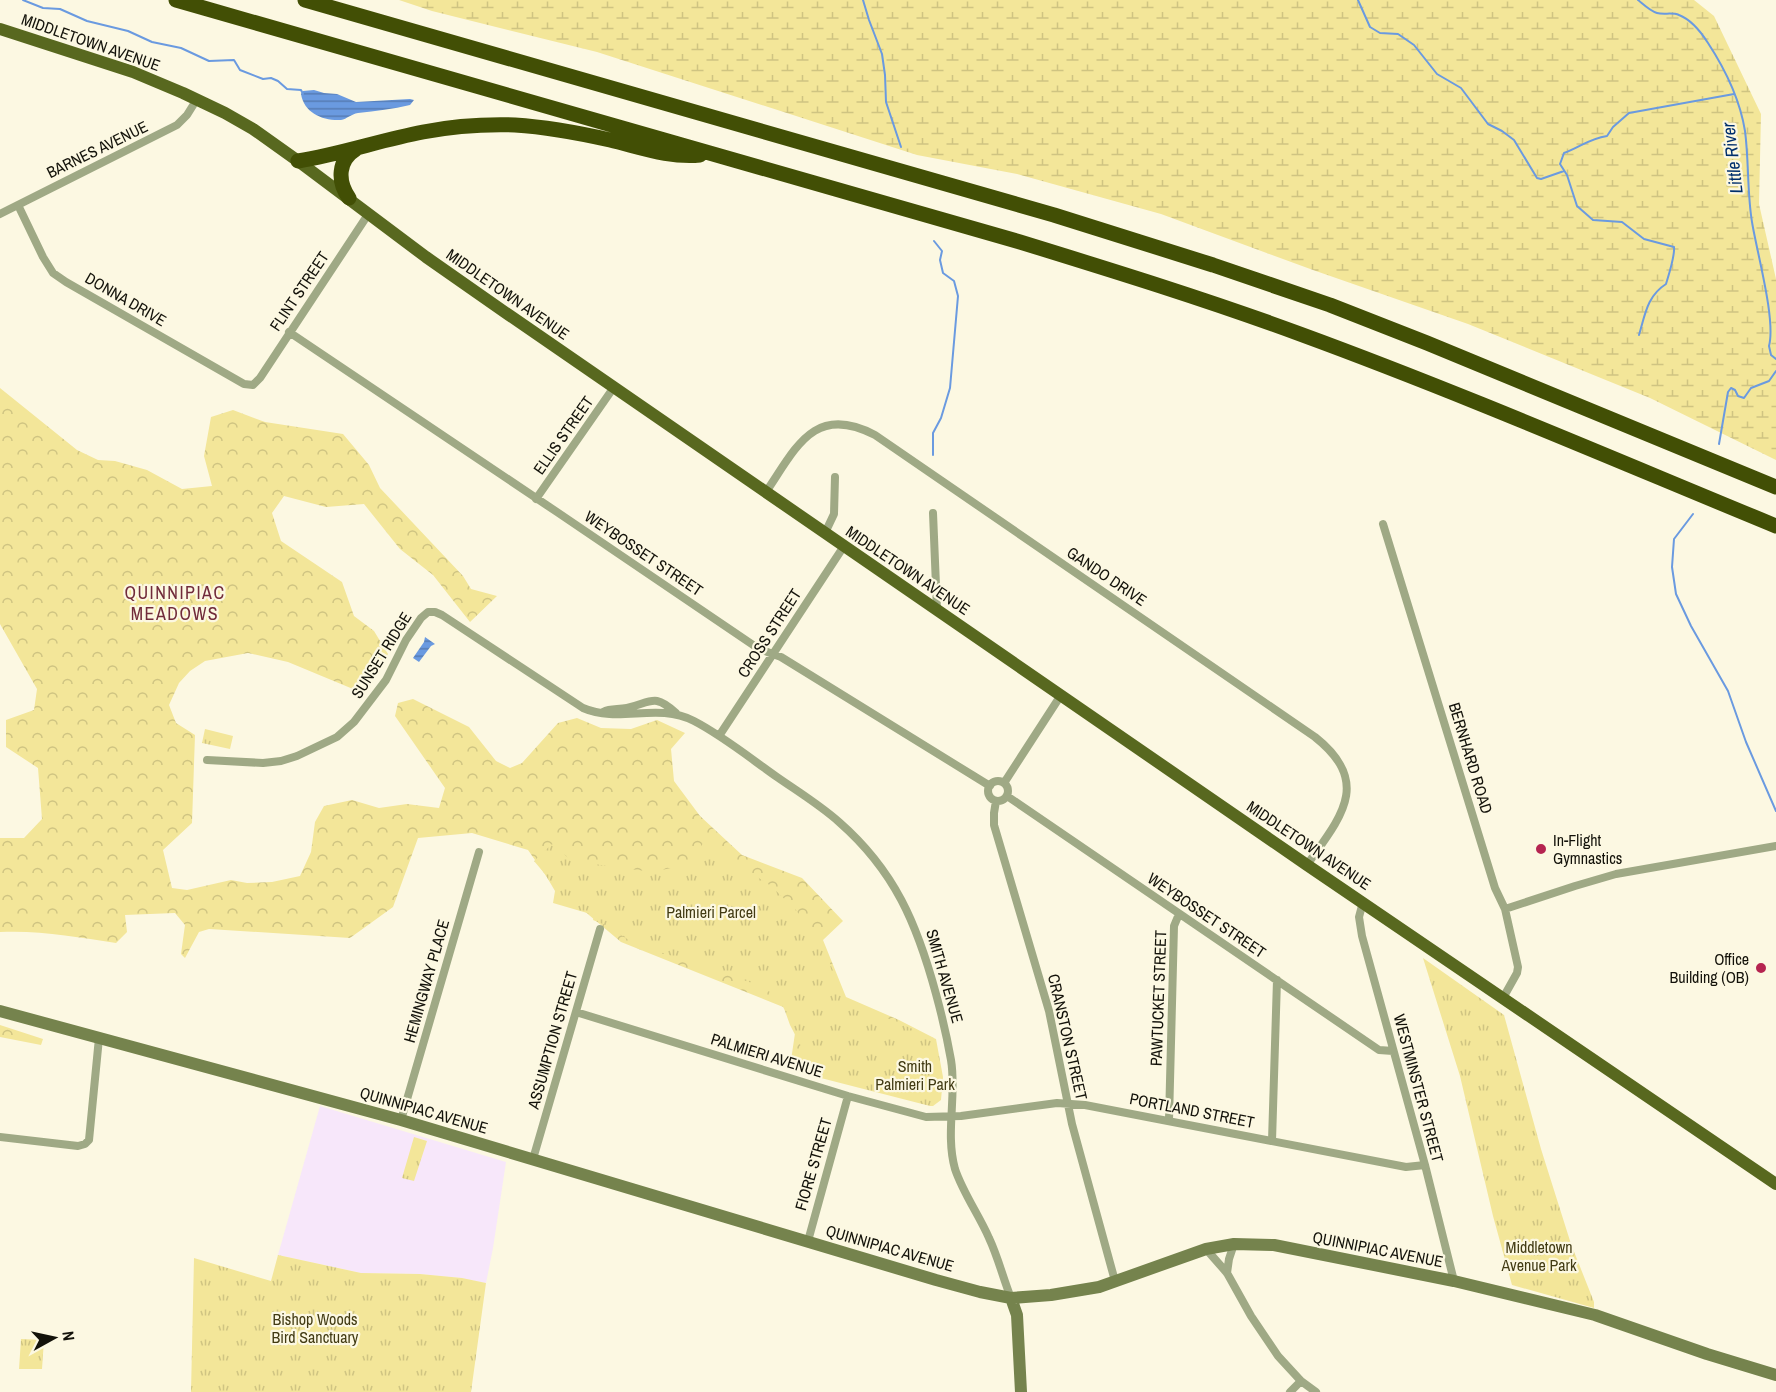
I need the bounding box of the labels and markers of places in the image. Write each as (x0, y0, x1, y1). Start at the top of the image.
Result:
place label: In-Flight Gymnastics (1553, 829, 1622, 869)
marker: In-Flight Gymnastics (1534, 842, 1548, 856)
place label: Office Building (OB) (1670, 948, 1749, 988)
marker: Office Building (OB) (1754, 961, 1768, 975)

